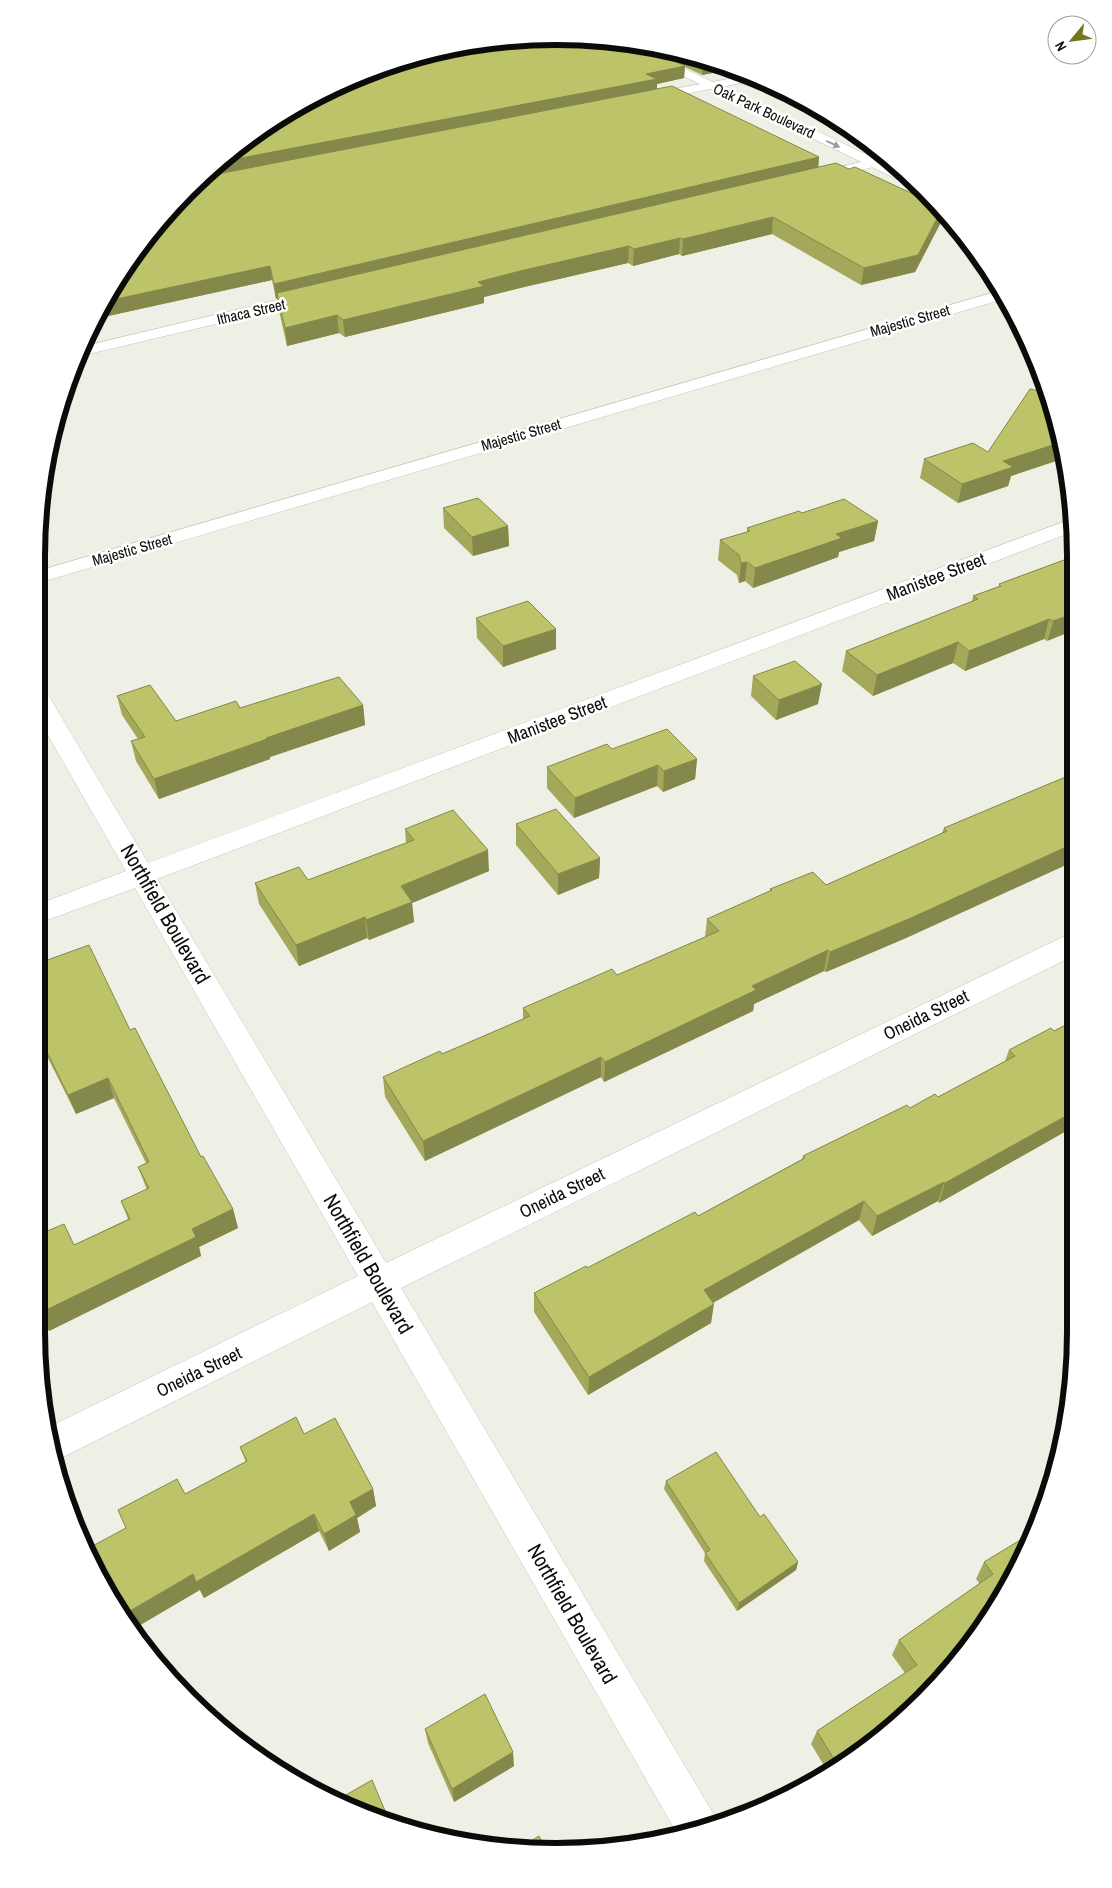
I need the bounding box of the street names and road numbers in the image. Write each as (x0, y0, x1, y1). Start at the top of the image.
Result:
street label: Oak Park Boulevard (710, 78, 819, 143)
street label: Ithaca Street (215, 293, 288, 330)
street label: Majestic Street (868, 299, 953, 342)
street label: Majestic Street (479, 413, 564, 456)
street label: Majestic Street (90, 528, 175, 571)
street label: Manistee Street (883, 546, 989, 607)
street label: Manistee Street (504, 689, 610, 750)
street label: Northfield Boulevard (114, 839, 217, 989)
street label: Oneida Street (879, 983, 973, 1046)
street label: Oneida Street (515, 1161, 609, 1224)
street label: Northfield Boulevard (317, 1189, 420, 1339)
street label: Oneida Street (152, 1340, 246, 1403)
street label: Northfield Boulevard (521, 1539, 624, 1689)

